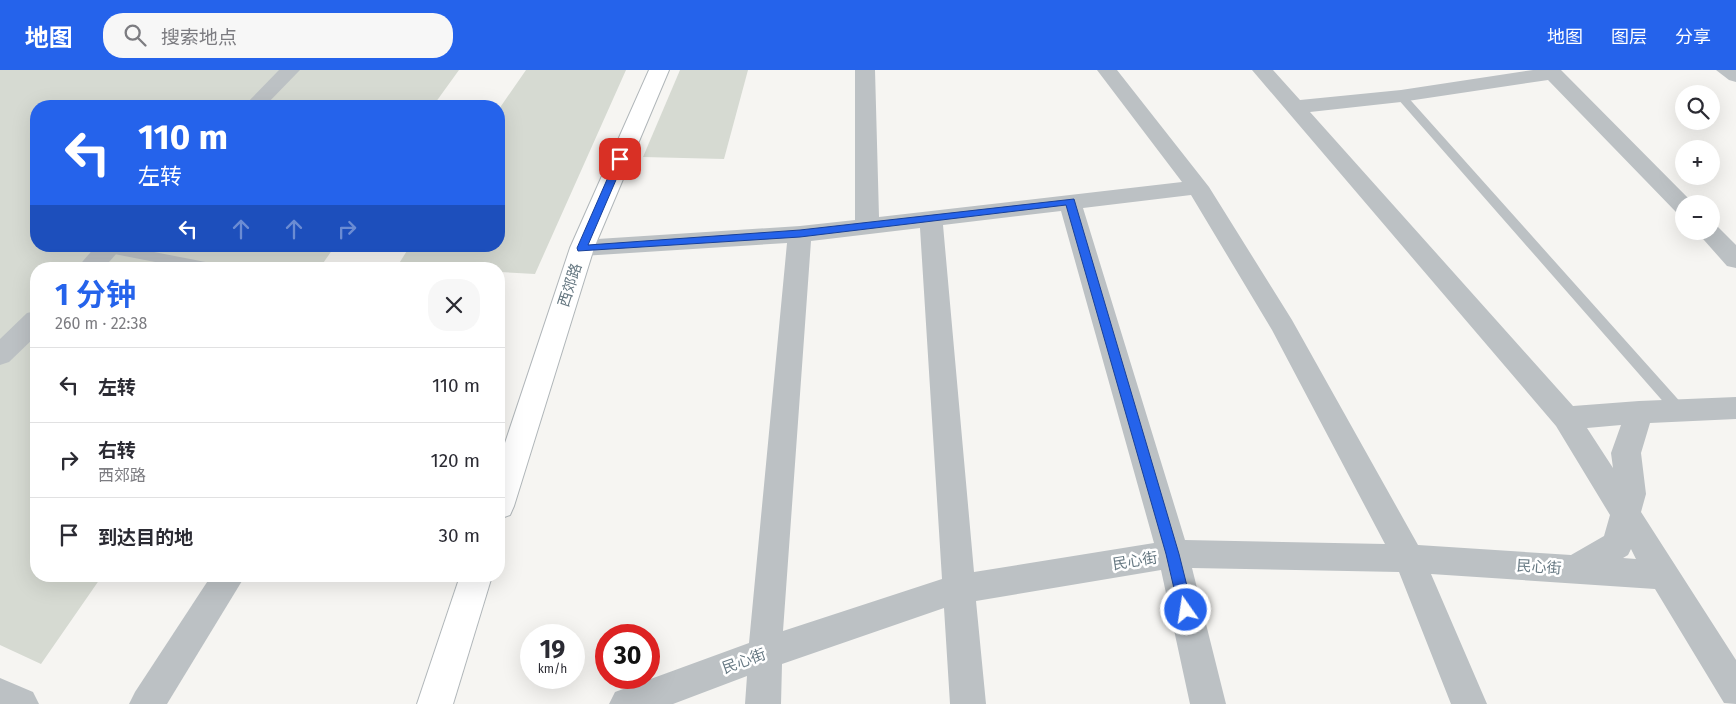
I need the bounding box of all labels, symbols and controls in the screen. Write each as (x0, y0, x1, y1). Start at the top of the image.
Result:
search box (103, 13, 453, 58)
icon: search (121, 21, 149, 49)
text: 地图 (25, 24, 73, 52)
text: 搜索地点 (161, 26, 237, 49)
text: 地图 (1547, 26, 1583, 48)
text: 图层 (1611, 26, 1647, 48)
text: 分享 (1675, 26, 1711, 48)
map controls (1675, 85, 1720, 240)
button: search (1675, 85, 1720, 130)
text: 110 m (138, 116, 228, 158)
icon: left (55, 120, 120, 185)
pin (599, 138, 641, 180)
button: + (1675, 140, 1720, 185)
icon: arrive (606, 145, 634, 173)
text: 左转 (138, 163, 182, 190)
button: − (1675, 195, 1720, 240)
icon: left (174, 215, 202, 243)
icon: ahead (227, 215, 255, 243)
icon: ahead (280, 215, 308, 243)
icon: right (333, 215, 361, 243)
street label: 西郊路 (554, 261, 586, 309)
text: 1 分钟 (55, 277, 136, 313)
button: close (428, 279, 480, 331)
text: 260 m · 22:38 (55, 314, 147, 333)
icon: left (55, 371, 83, 399)
text: 110 m (432, 374, 480, 397)
text: 左转 (98, 376, 136, 399)
text: 右转 (98, 439, 136, 462)
icon: right (55, 446, 83, 474)
text: 120 m (430, 449, 480, 472)
text: 西郊路 (98, 466, 146, 485)
icon: arrive (55, 521, 83, 549)
text: 30 m (439, 524, 480, 547)
text: 到达目的地 (98, 526, 193, 549)
street label: 民心街 (1111, 549, 1159, 573)
street label: 民心街 (1516, 556, 1562, 578)
position arrow (1159, 583, 1211, 635)
speed limit sign: 30 (595, 624, 660, 689)
text: 19 (540, 635, 565, 665)
street label: 民心街 (720, 645, 768, 677)
text: km/h (538, 662, 567, 676)

